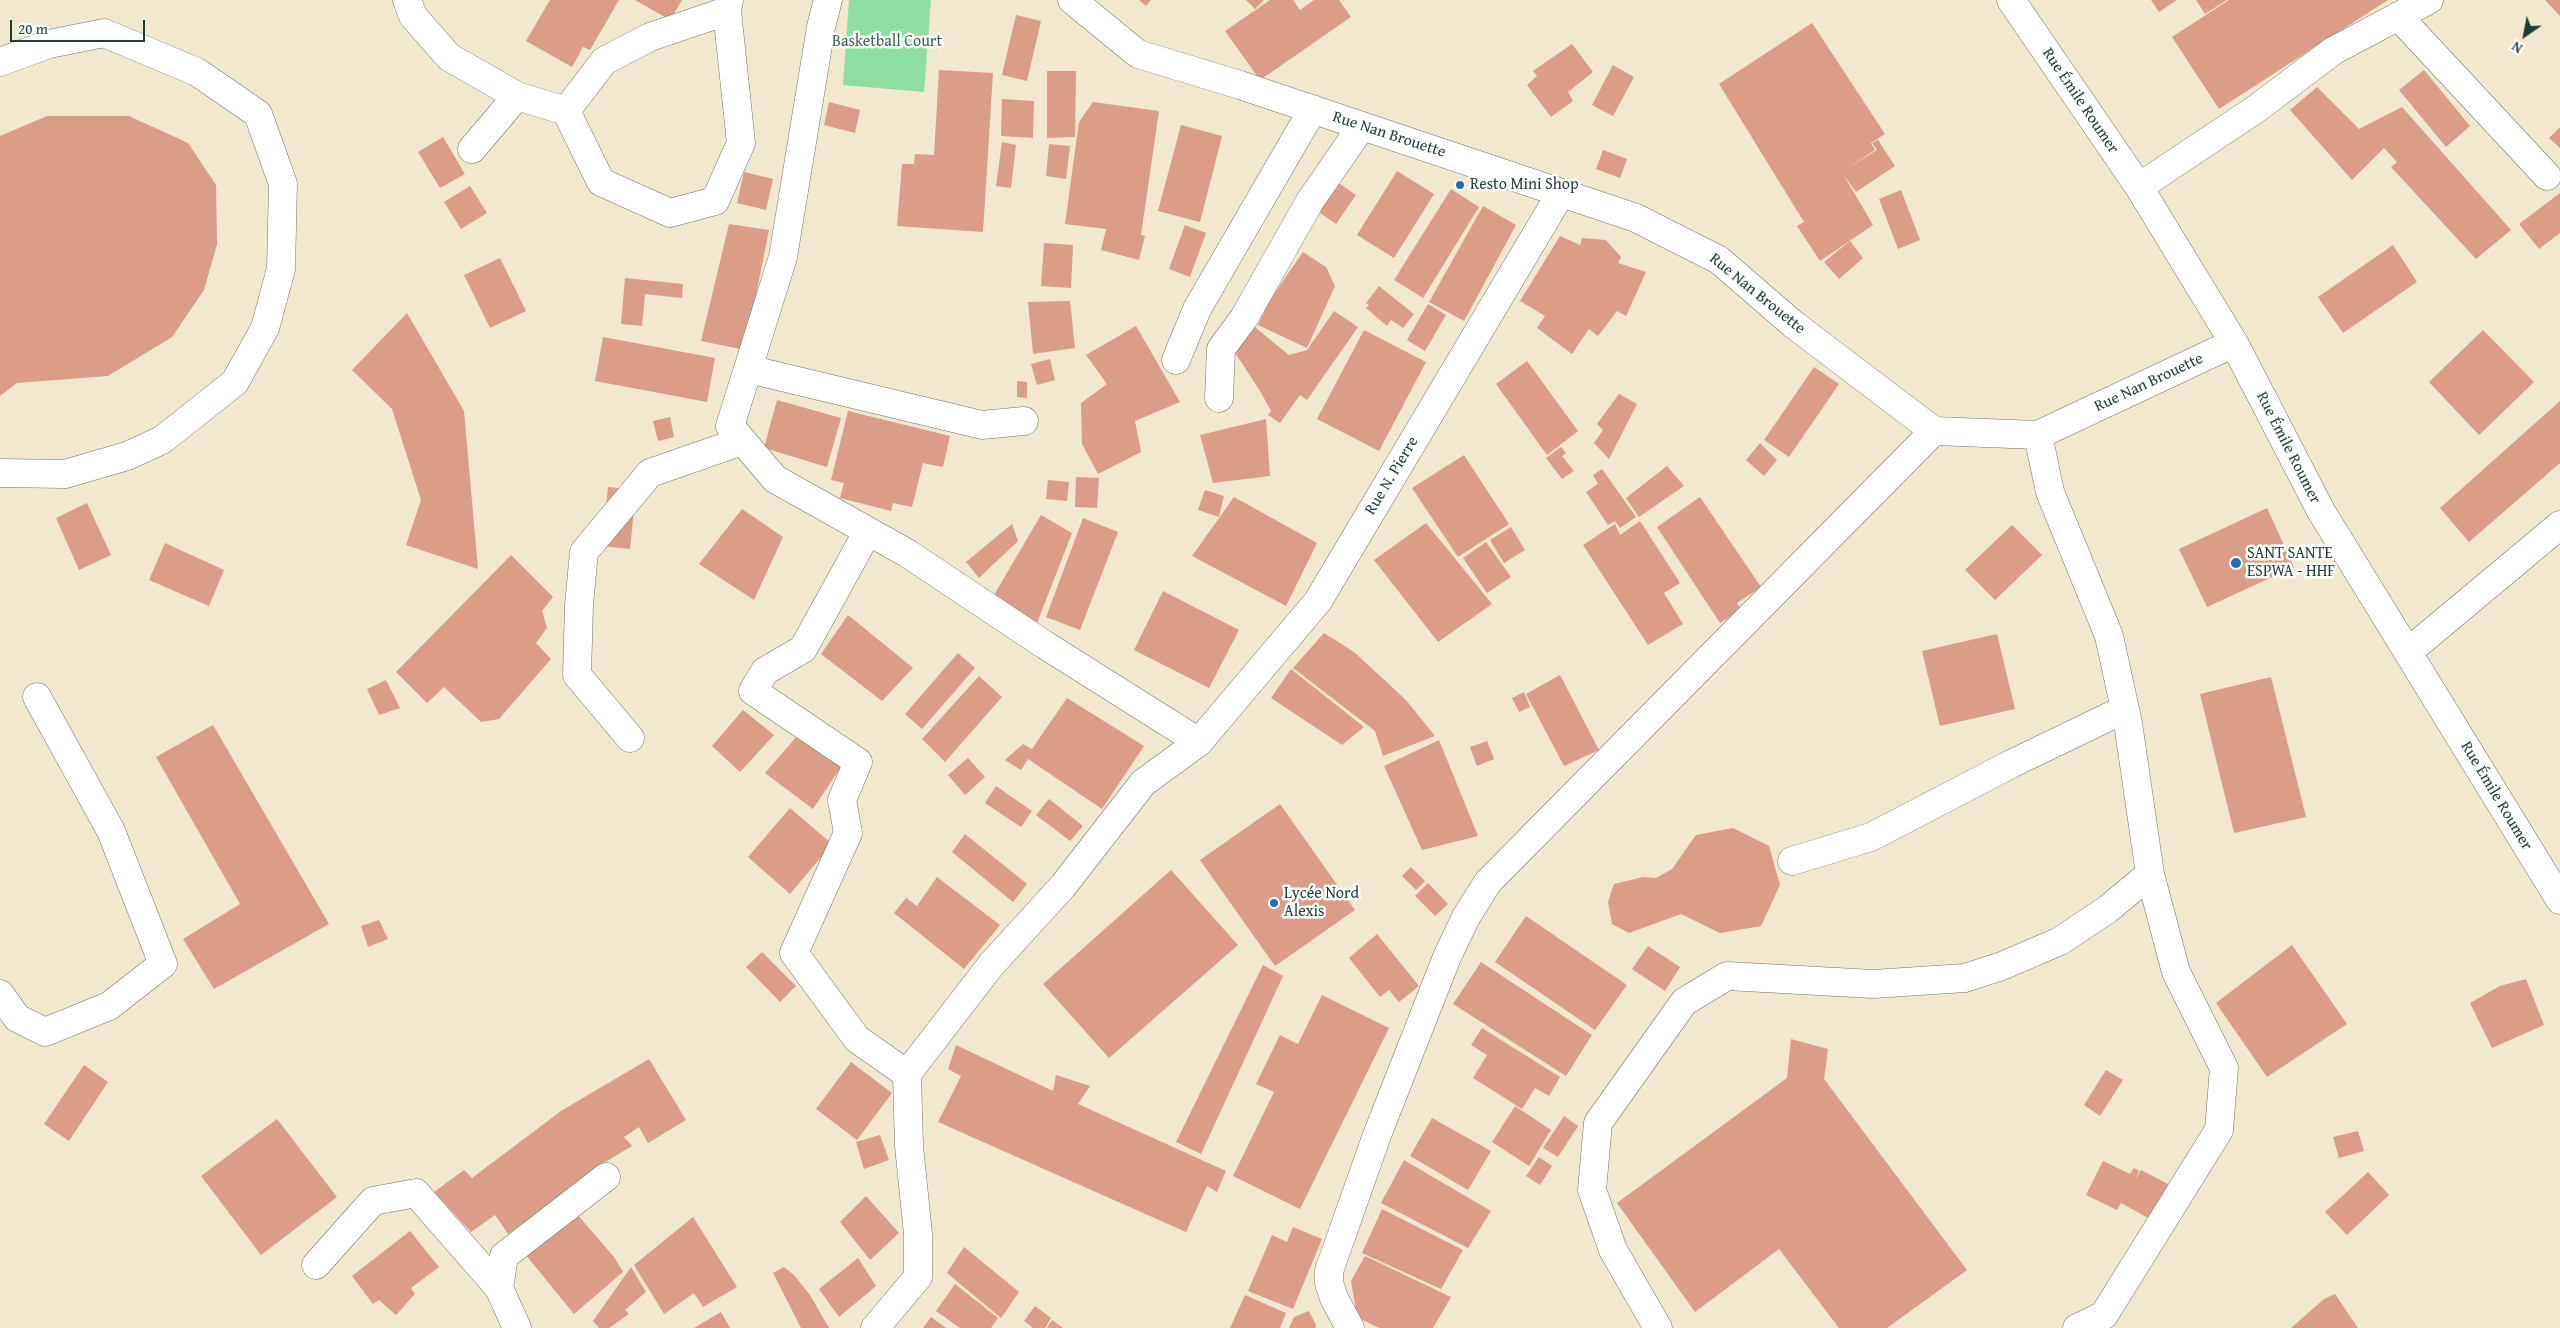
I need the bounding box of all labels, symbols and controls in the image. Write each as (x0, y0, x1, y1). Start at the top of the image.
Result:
scale bar (12, 10, 148, 42)
north arrow (2500, 10, 2550, 60)
text: 20 m (18, 18, 48, 39)
park label: Basketball Court (832, 32, 942, 52)
text: N (2507, 37, 2526, 59)
street label: Rue Émile Roumer (2038, 45, 2122, 157)
street label: Rue Nan Brouette (1330, 108, 1448, 162)
place label: Resto Mini Shop (1470, 175, 1579, 195)
marker: Resto Mini Shop (1454, 179, 1466, 191)
street label: Rue Nan Brouette (1705, 249, 1809, 339)
street label: Rue Nan Brouette (2091, 349, 2207, 417)
street label: Rue Émile Roumer (2251, 389, 2325, 507)
street label: Rue N. Pierre (1361, 433, 1423, 519)
place label: SANT SANTE ESPWA - HHF (2247, 544, 2335, 582)
marker: SANT SANTE ESPWA - HHF (2229, 556, 2243, 570)
street label: Rue Émile Roumer (2456, 738, 2536, 854)
place label: Lycée Nord Alexis (1284, 884, 1359, 922)
marker: Lycée Nord Alexis (1268, 897, 1280, 909)

